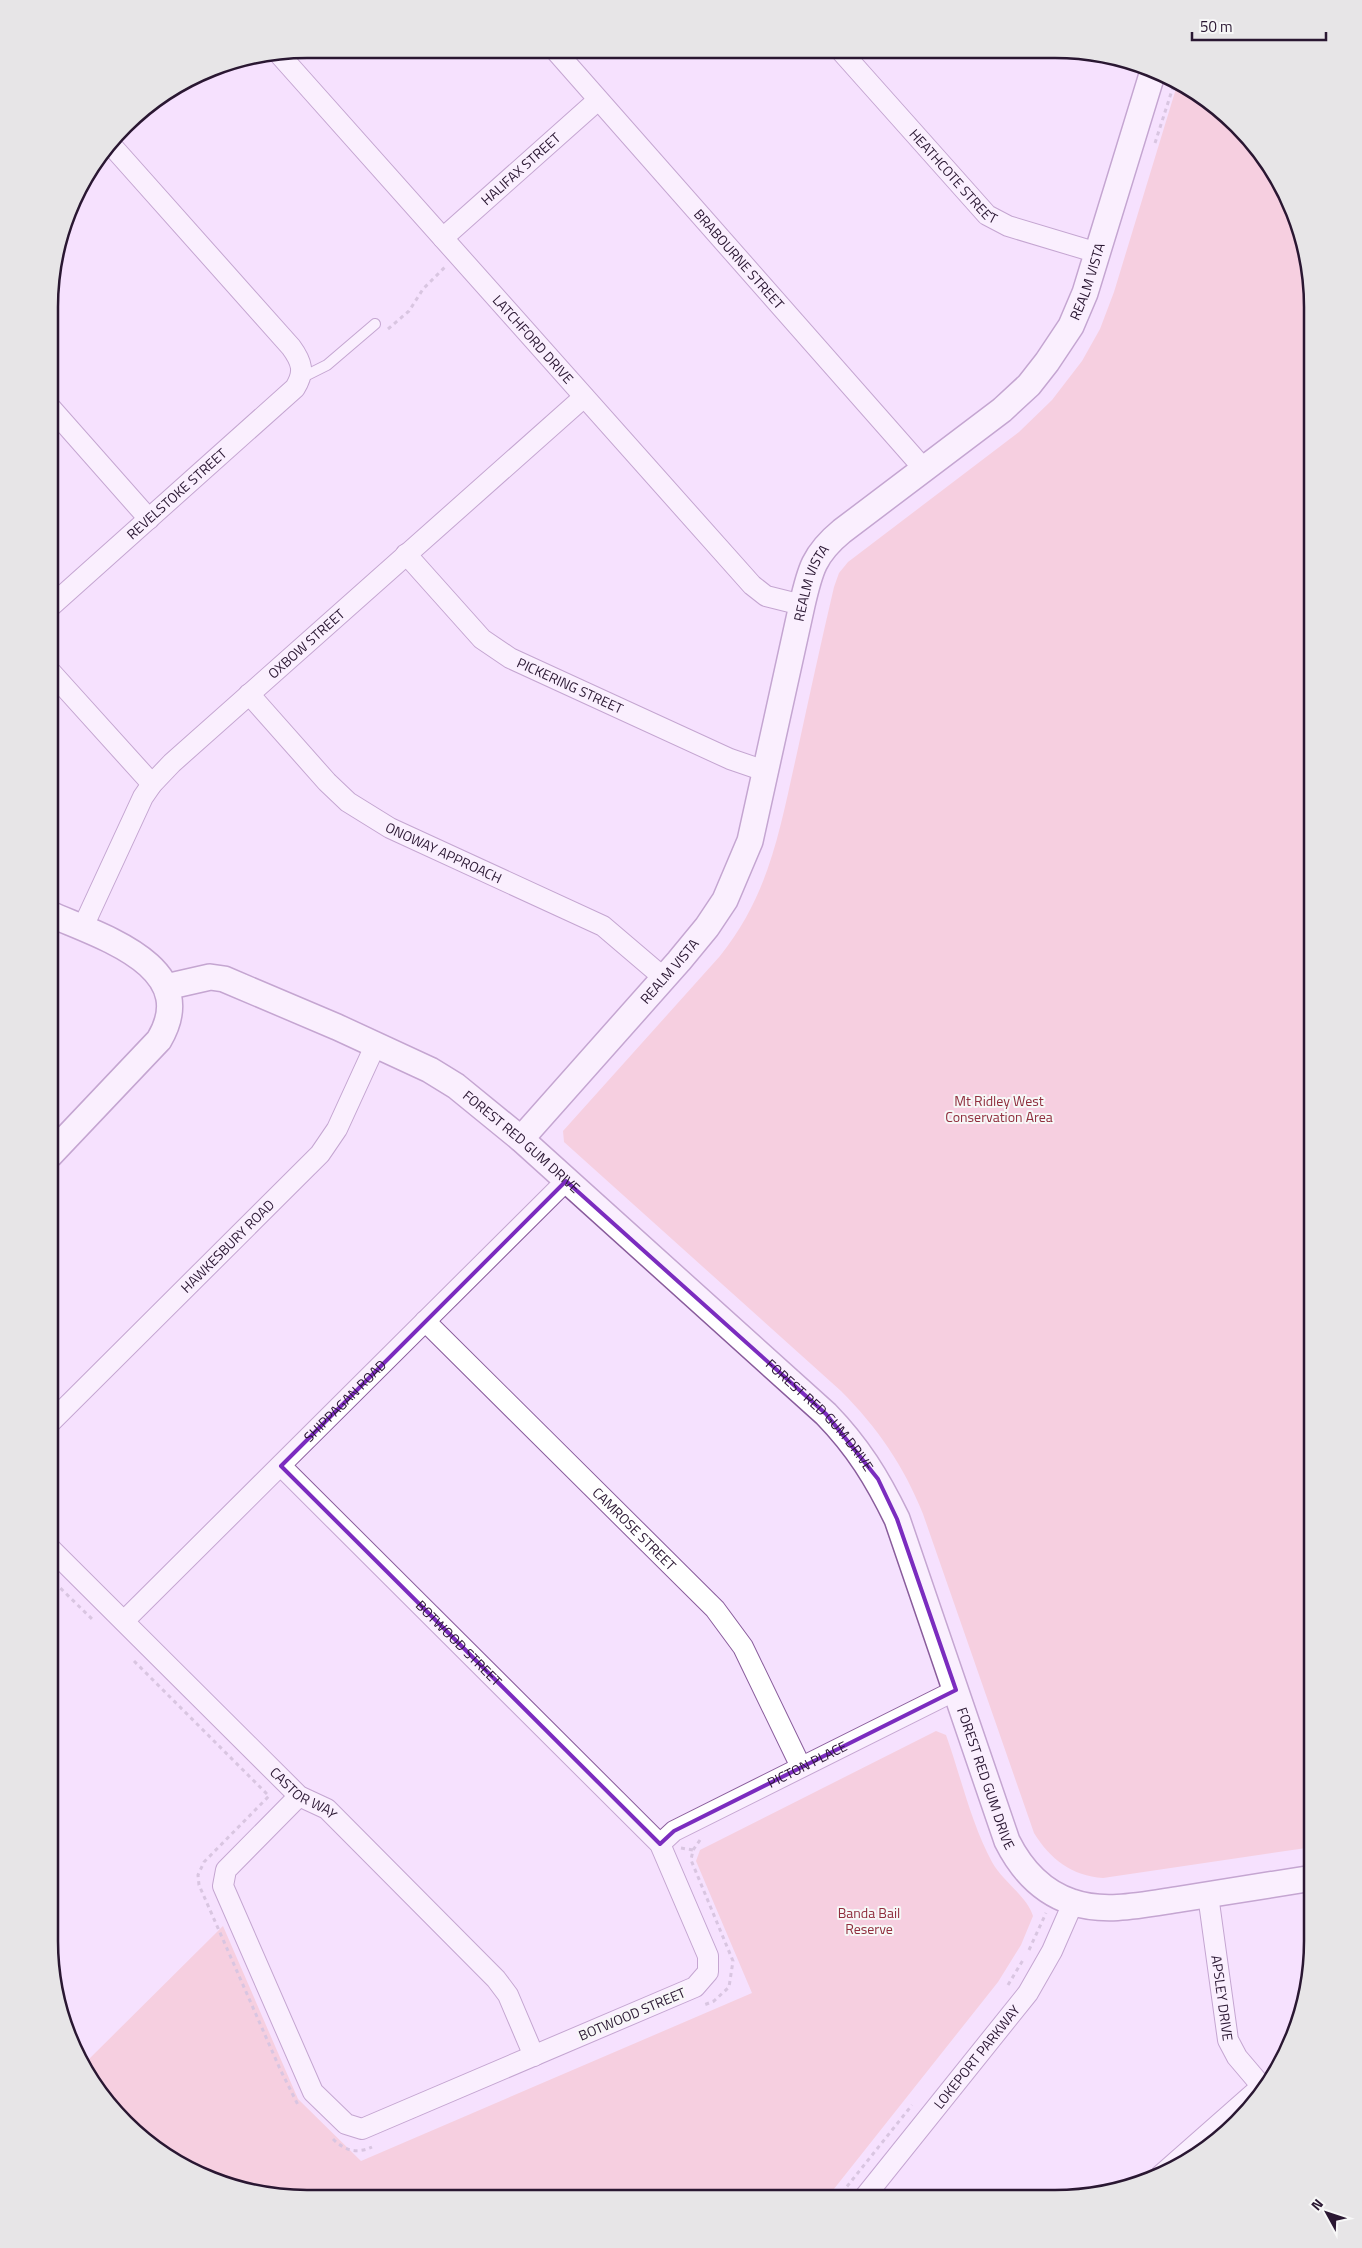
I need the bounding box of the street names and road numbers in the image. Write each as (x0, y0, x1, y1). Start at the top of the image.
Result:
street label: HEATHCOTE STREET (905, 124, 1002, 229)
street label: HALIFAX STREET (476, 127, 565, 210)
street label: BRABOURNE STREET (689, 204, 790, 314)
street label: REALM VISTA (1064, 239, 1110, 323)
street label: LATCHFORD DRIVE (488, 290, 579, 388)
street label: REVELSTOKE STREET (122, 442, 232, 544)
street label: REALM VISTA (788, 539, 834, 623)
street label: OXBOW STREET (263, 603, 350, 683)
street label: PICKERING STREET (514, 652, 627, 719)
street label: ONOWAY APPROACH (382, 816, 506, 888)
street label: REALM VISTA (635, 933, 704, 1008)
street label: FOREST RED GUM DRIVE (459, 1085, 585, 1198)
street label: HAWKESBURY ROAD (176, 1194, 279, 1297)
street label: SHIPPAGAN ROAD (299, 1354, 391, 1447)
street label: FOREST RED GUM DRIVE (761, 1354, 879, 1475)
street label: CAMROSE STREET (588, 1482, 682, 1575)
street label: BOTWOOD STREET (411, 1595, 507, 1691)
street label: FOREST RED GUM DRIVE (952, 1704, 1021, 1853)
street label: PICTON PLACE (763, 1735, 851, 1793)
street label: CASTOR WAY (266, 1762, 343, 1824)
street label: APSLEY DRIVE (1206, 1954, 1239, 2042)
street label: BOTWOOD STREET (575, 1981, 689, 2046)
street label: LOKEPORT PARKWAY (928, 2000, 1025, 2113)

